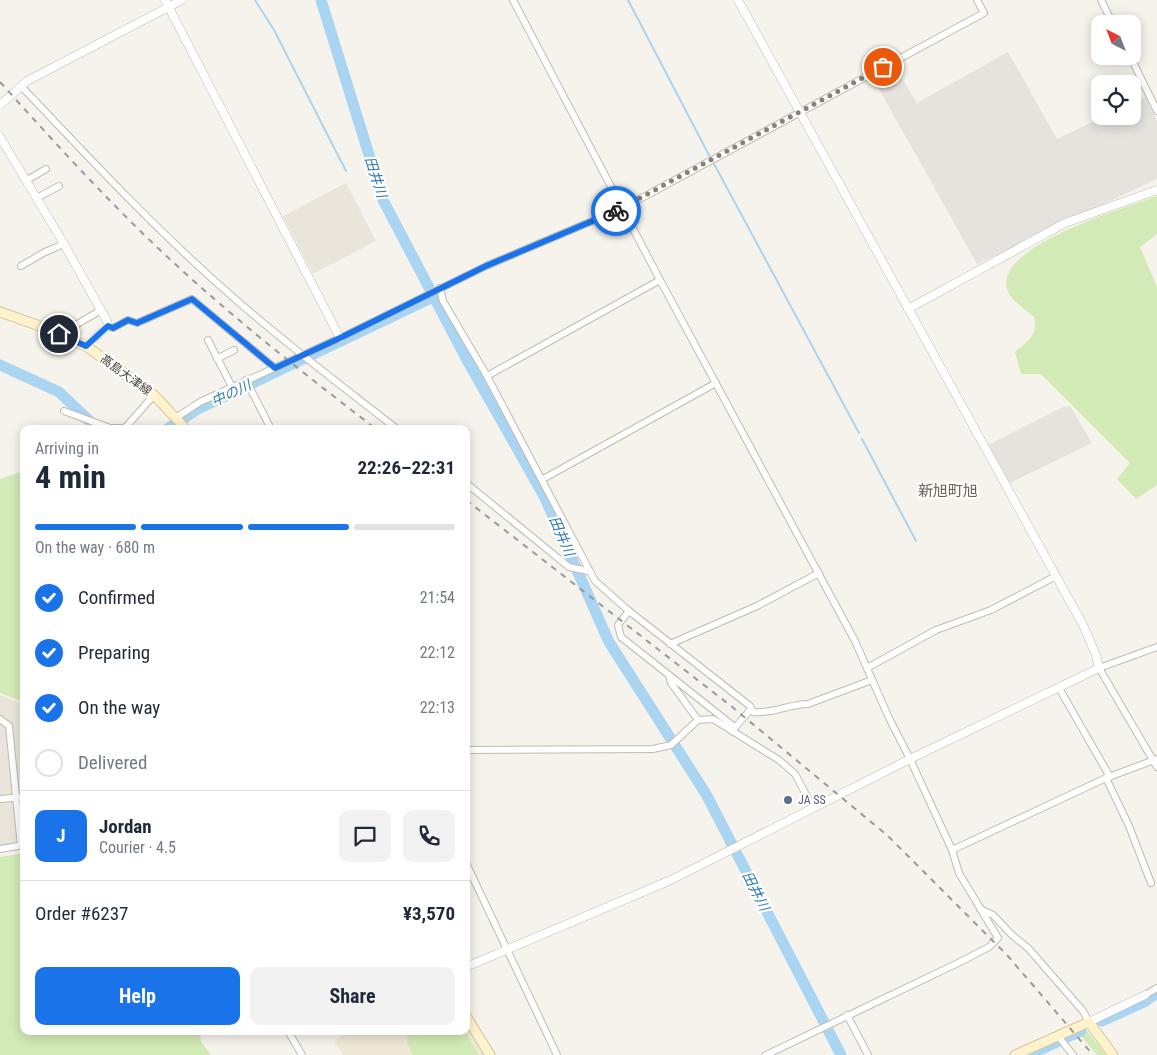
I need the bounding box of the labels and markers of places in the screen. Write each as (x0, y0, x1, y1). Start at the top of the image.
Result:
pin (862, 46, 904, 88)
pin (38, 313, 80, 355)
place label: JA SS (798, 793, 826, 807)
marker: JA SS (782, 794, 794, 806)

